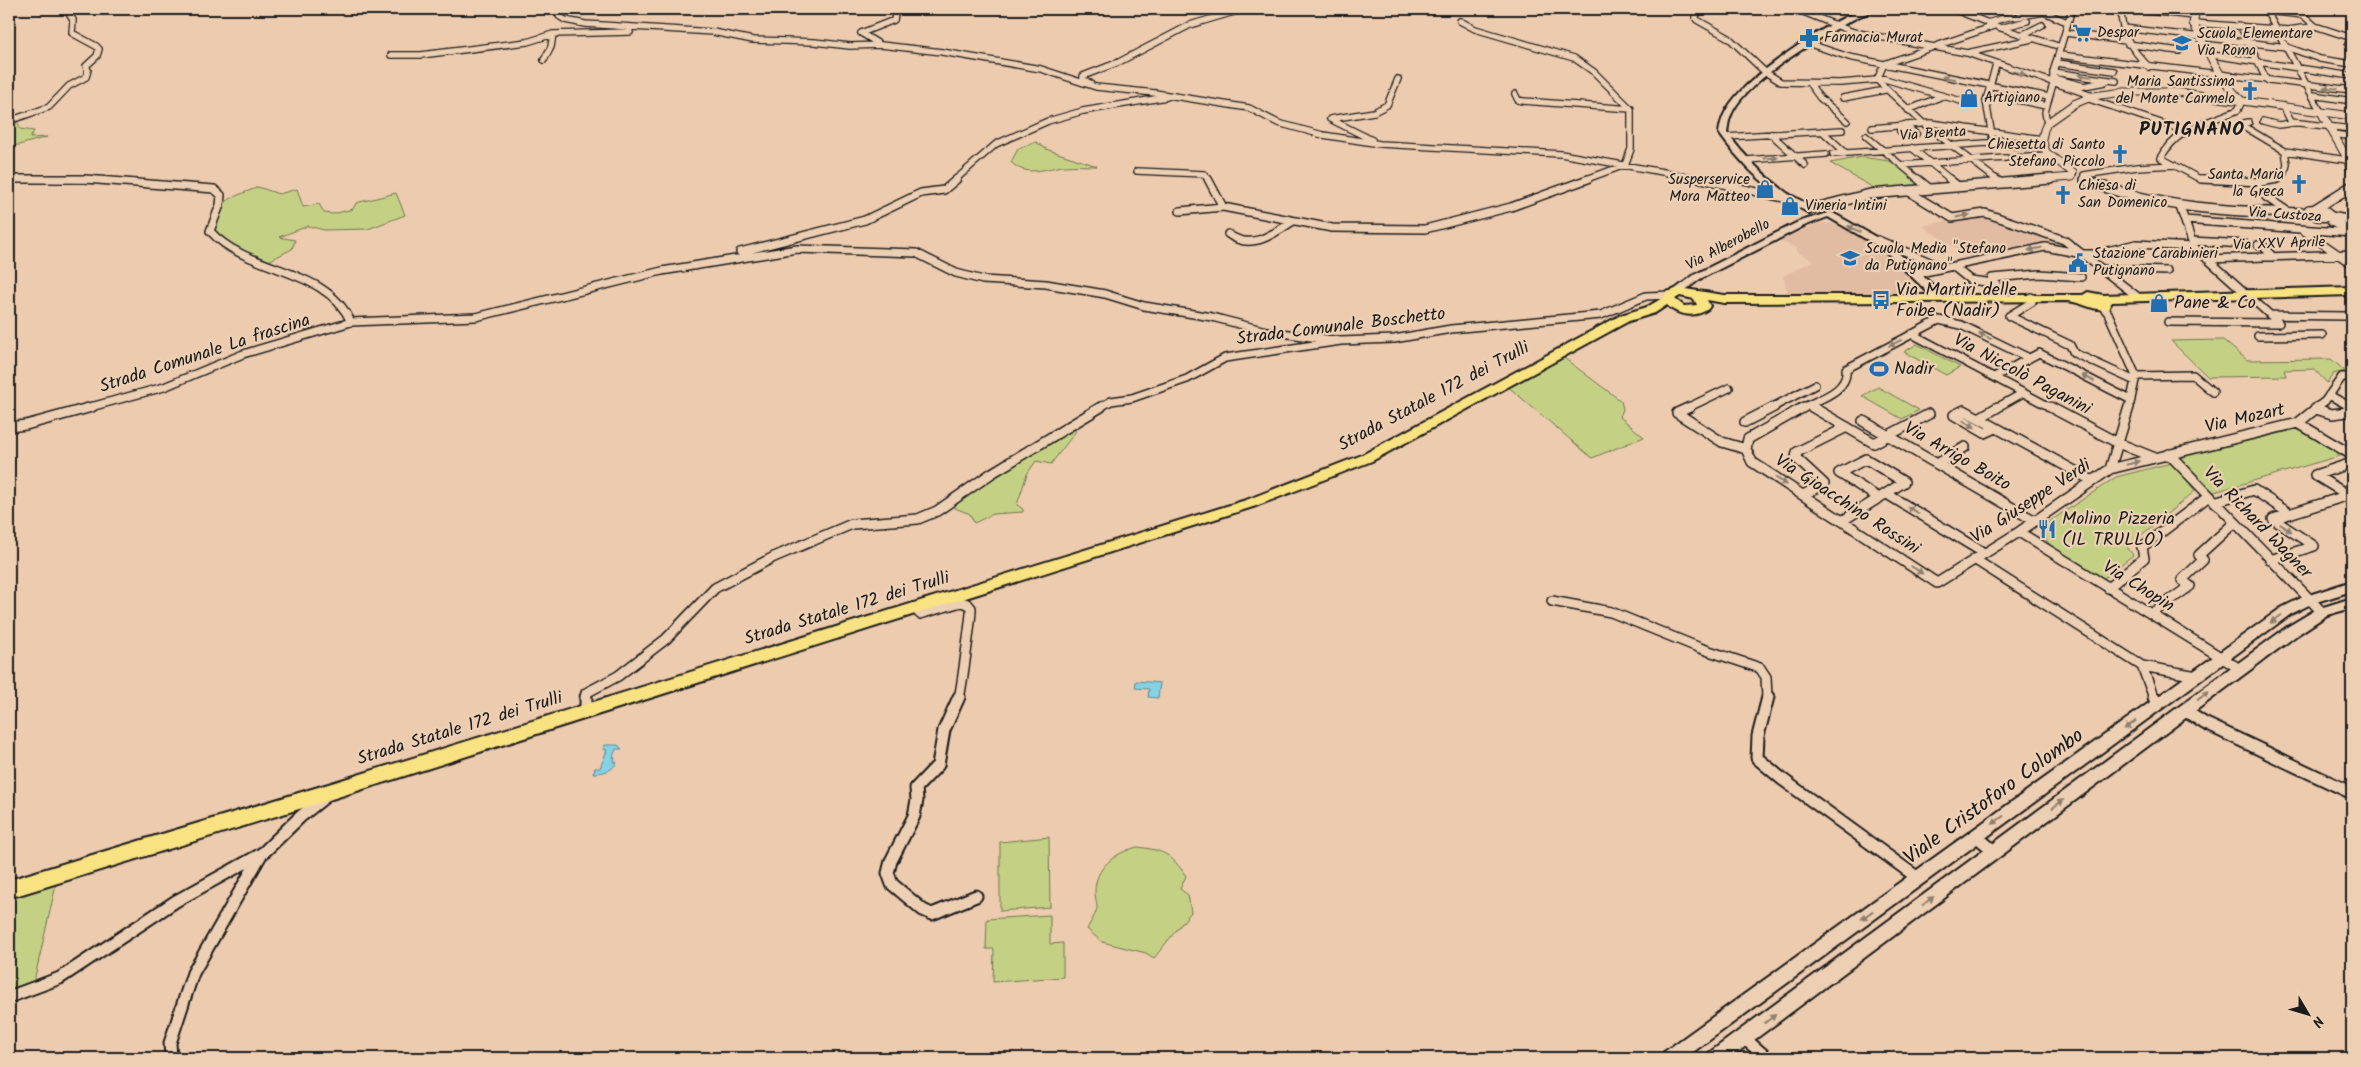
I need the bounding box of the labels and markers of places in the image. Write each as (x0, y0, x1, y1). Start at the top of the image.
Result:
place label: Despar (2097, 21, 2140, 45)
supermarket icon: Despar (2071, 22, 2093, 44)
place label: Scuola Elementare Via Roma (2197, 22, 2313, 63)
place label: Farmacia Murat (1824, 26, 1923, 50)
pharmacy icon: Farmacia Murat (1798, 27, 1820, 49)
school or university icon: Scuola Elementare Via Roma (2171, 32, 2193, 54)
place label: Maria Santissima del Monte Carmelo (2116, 70, 2235, 111)
church icon: Maria Santissima del Monte Carmelo (2239, 80, 2261, 102)
place label: Artigiano (1984, 86, 2040, 110)
shop icon: Artigiano (1958, 87, 1980, 109)
place label: Chiesetta di Santo Stefano Piccolo (1987, 133, 2105, 174)
church icon: Chiesetta di Santo Stefano Piccolo (2109, 143, 2131, 165)
place label: Santa Maria la Greca (2208, 163, 2284, 204)
place label: Susperservice Mora Matteo (1668, 168, 1750, 209)
church icon: Santa Maria la Greca (2288, 173, 2310, 195)
place label: Chiesa di San Domenico (2078, 174, 2167, 215)
shop icon: Susperservice Mora Matteo (1754, 178, 1776, 200)
church icon: Chiesa di San Domenico (2052, 184, 2074, 206)
place label: Vineria Intini (1805, 194, 1888, 218)
shop icon: Vineria Intini (1779, 195, 1801, 217)
place label: Scuola Media "Stefano da Putignano" (1865, 237, 2006, 278)
place label: Stazione Carabinieri Putignano (2093, 242, 2219, 283)
school or university icon: Scuola Media "Stefano da Putignano" (1839, 247, 1861, 269)
public building icon: Stazione Carabinieri Putignano (2067, 252, 2089, 274)
place label: Via Martiri delle Foibe (Nadir) (1896, 276, 2017, 326)
bus stop icon: Via Martiri delle Foibe (Nadir) (1870, 289, 1892, 311)
place label: Pane & Co (2174, 289, 2256, 318)
shop icon: Pane & Co (2148, 292, 2170, 314)
place label: Nadir (1894, 355, 1935, 384)
sports icon: Nadir (1868, 358, 1890, 380)
place label: Molino Pizzeria (IL TRULLO) (2062, 505, 2175, 555)
restaurant icon: Molino Pizzeria (IL TRULLO) (2036, 518, 2058, 540)

